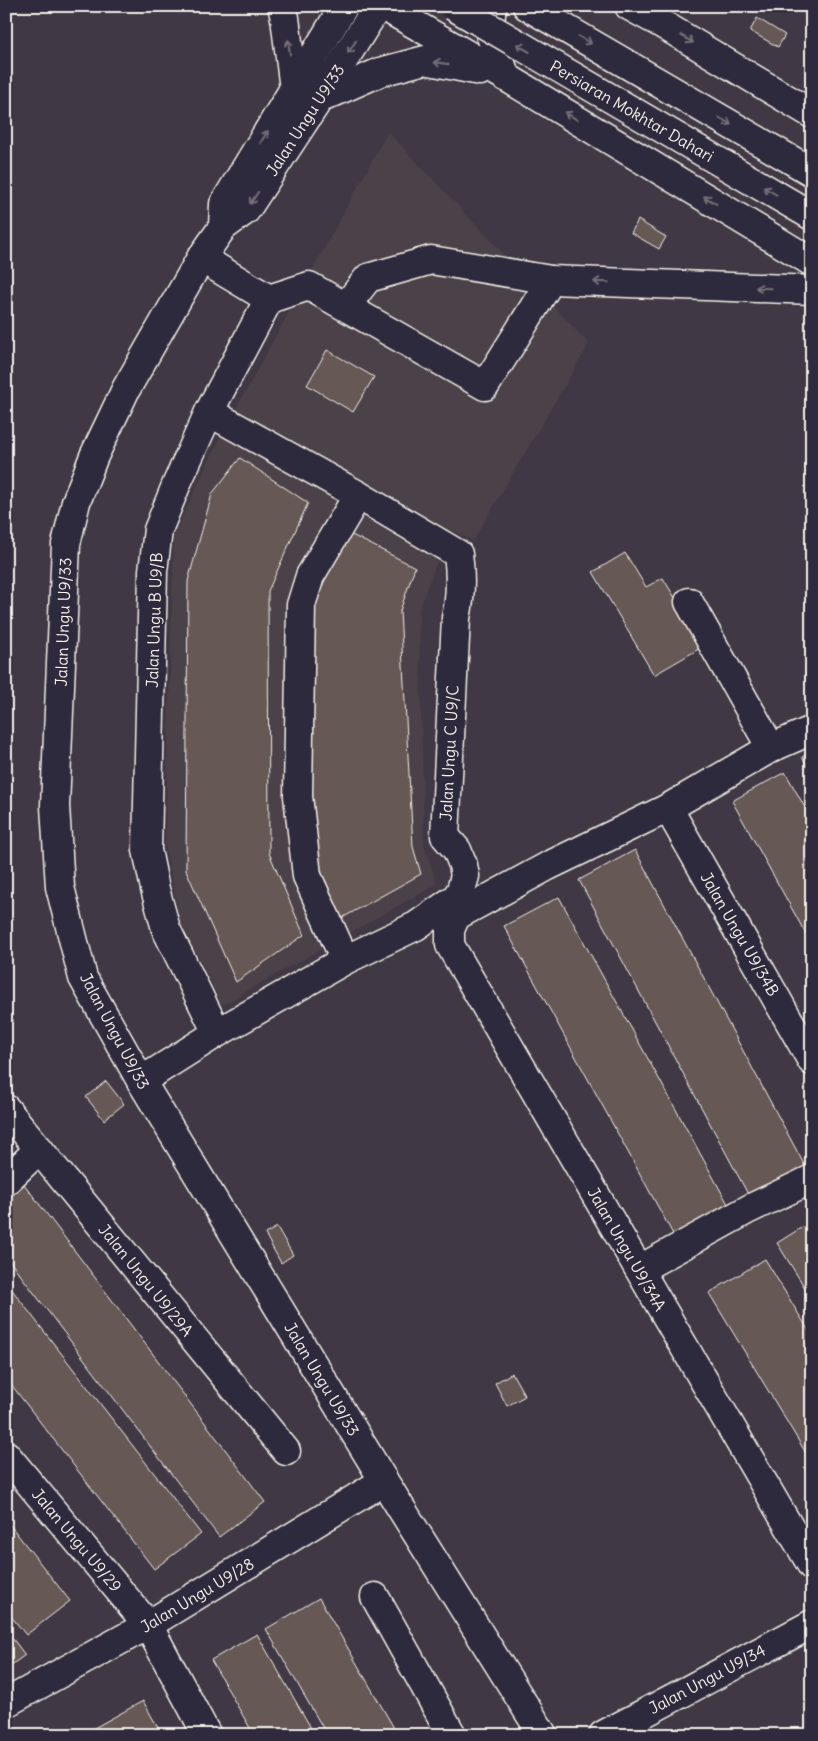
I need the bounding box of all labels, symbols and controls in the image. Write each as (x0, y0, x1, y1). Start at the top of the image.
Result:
one-way arrow (577, 35, 591, 45)
one-way arrow (679, 35, 693, 45)
one-way arrow (284, 40, 294, 56)
one-way arrow (347, 40, 357, 54)
one-way arrow (516, 43, 531, 53)
street label: Persiaran Mokhtar Dahari (547, 56, 717, 166)
one-way arrow (434, 58, 450, 68)
street label: Jalan Ungu U9/33 (261, 60, 349, 180)
one-way arrow (565, 111, 579, 121)
one-way arrow (717, 117, 732, 127)
one-way arrow (260, 131, 270, 145)
one-way arrow (763, 186, 777, 196)
one-way arrow (249, 191, 259, 205)
one-way arrow (704, 195, 718, 205)
one-way arrow (593, 277, 609, 287)
one-way arrow (755, 283, 771, 292)
street label: Jalan Ungu B U9/B (142, 552, 166, 688)
street label: Jalan Ungu U9/33 (51, 557, 75, 687)
street label: Jalan Ungu C U9/C (435, 685, 463, 821)
street label: Jalan Ungu U9/34B (696, 869, 784, 999)
street label: Jalan Ungu U9/33 (76, 969, 154, 1093)
street label: Jalan Ungu U9/34A (583, 1184, 671, 1314)
street label: Jalan Ungu U9/29A (94, 1220, 198, 1340)
street label: Jalan Ungu U9/33 (280, 1319, 364, 1439)
street label: Jalan Ungu U9/29 (28, 1484, 126, 1596)
street label: Jalan Ungu U9/28 (137, 1553, 257, 1637)
street label: Jalan Ungu U9/34 (645, 1640, 769, 1718)

